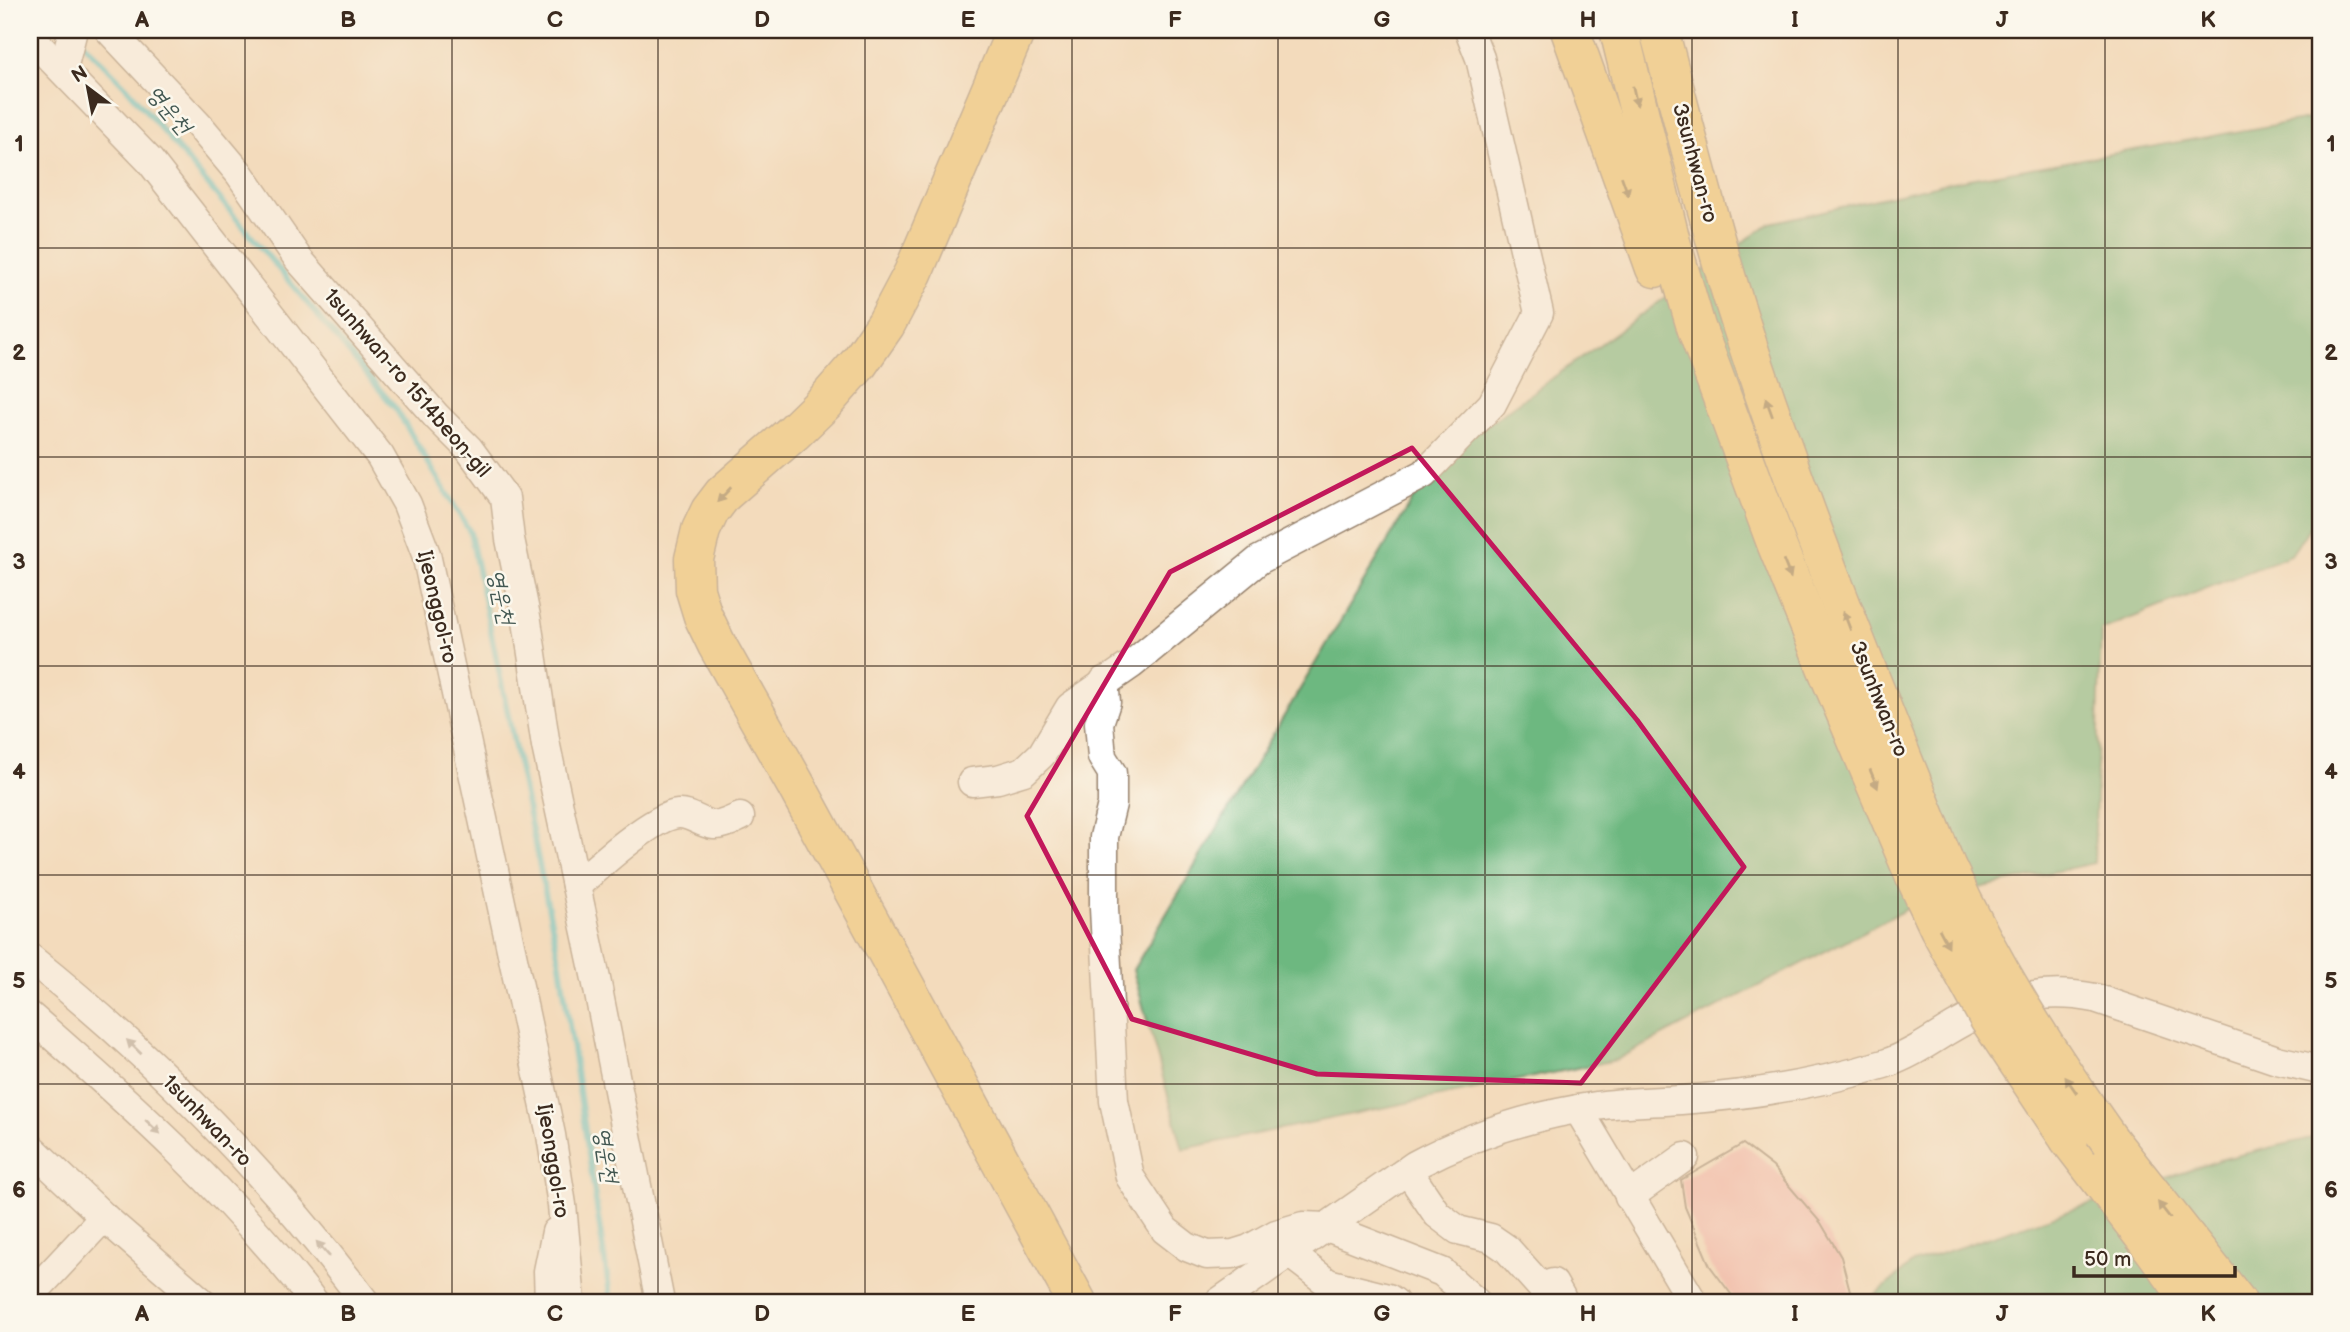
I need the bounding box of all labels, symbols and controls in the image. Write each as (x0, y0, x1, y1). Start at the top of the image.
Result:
text: A (134, 6, 150, 34)
text: B (340, 6, 356, 34)
text: C (547, 6, 563, 34)
text: D (754, 6, 770, 34)
text: E (961, 6, 976, 34)
text: F (1168, 6, 1182, 34)
text: G (1374, 6, 1391, 34)
text: H (1579, 6, 1597, 34)
text: I (1791, 6, 1799, 34)
text: J (1996, 6, 2009, 34)
text: K (2200, 6, 2216, 34)
north arrow (52, 52, 122, 122)
text: N (68, 61, 92, 88)
water label: 영운천 (140, 80, 199, 142)
one-way arrow (1629, 85, 1640, 107)
street label: 3sunhwan-ro (1667, 100, 1723, 226)
text: 1 (14, 130, 24, 158)
text: 1 (2326, 130, 2336, 158)
one-way arrow (1620, 176, 1631, 197)
street label: 1sunhwan-ro 1514beon-gil (318, 283, 496, 483)
text: 2 (12, 339, 26, 367)
text: 2 (2324, 339, 2338, 367)
one-way arrow (1764, 396, 1775, 417)
one-way arrow (717, 486, 733, 503)
text: 3 (12, 548, 26, 576)
street label: Ijeonggol-ro (412, 548, 462, 666)
text: 3 (2324, 548, 2338, 576)
one-way arrow (1781, 558, 1792, 579)
water label: 영운천 (482, 567, 521, 629)
one-way arrow (1842, 610, 1853, 631)
street label: 3sunhwan-ro (1844, 637, 1914, 761)
text: 4 (12, 758, 26, 786)
text: 4 (2324, 758, 2338, 786)
one-way arrow (1869, 768, 1880, 789)
one-way arrow (1939, 928, 1950, 948)
text: 5 (12, 967, 26, 995)
text: 5 (2324, 967, 2338, 995)
one-way arrow (126, 1040, 143, 1056)
street label: 1sunhwan-ro (157, 1070, 257, 1172)
one-way arrow (2064, 1076, 2078, 1094)
street label: Ijeonggol-ro (532, 1102, 574, 1220)
one-way arrow (144, 1118, 161, 1134)
water label: 영운천 (588, 1125, 625, 1187)
text: 6 (12, 1176, 26, 1204)
text: 6 (2324, 1176, 2338, 1204)
one-way arrow (2158, 1201, 2172, 1219)
scale bar (2074, 1234, 2234, 1278)
one-way arrow (315, 1240, 331, 1258)
text: 50 m (2084, 1247, 2131, 1272)
text: A (134, 1300, 150, 1328)
text: B (340, 1300, 356, 1328)
text: C (547, 1300, 563, 1328)
text: D (754, 1300, 770, 1328)
text: E (961, 1300, 976, 1328)
text: F (1168, 1300, 1182, 1328)
text: G (1374, 1300, 1391, 1328)
text: H (1579, 1300, 1597, 1328)
text: I (1791, 1300, 1799, 1328)
text: J (1996, 1300, 2009, 1328)
text: K (2200, 1300, 2216, 1328)

